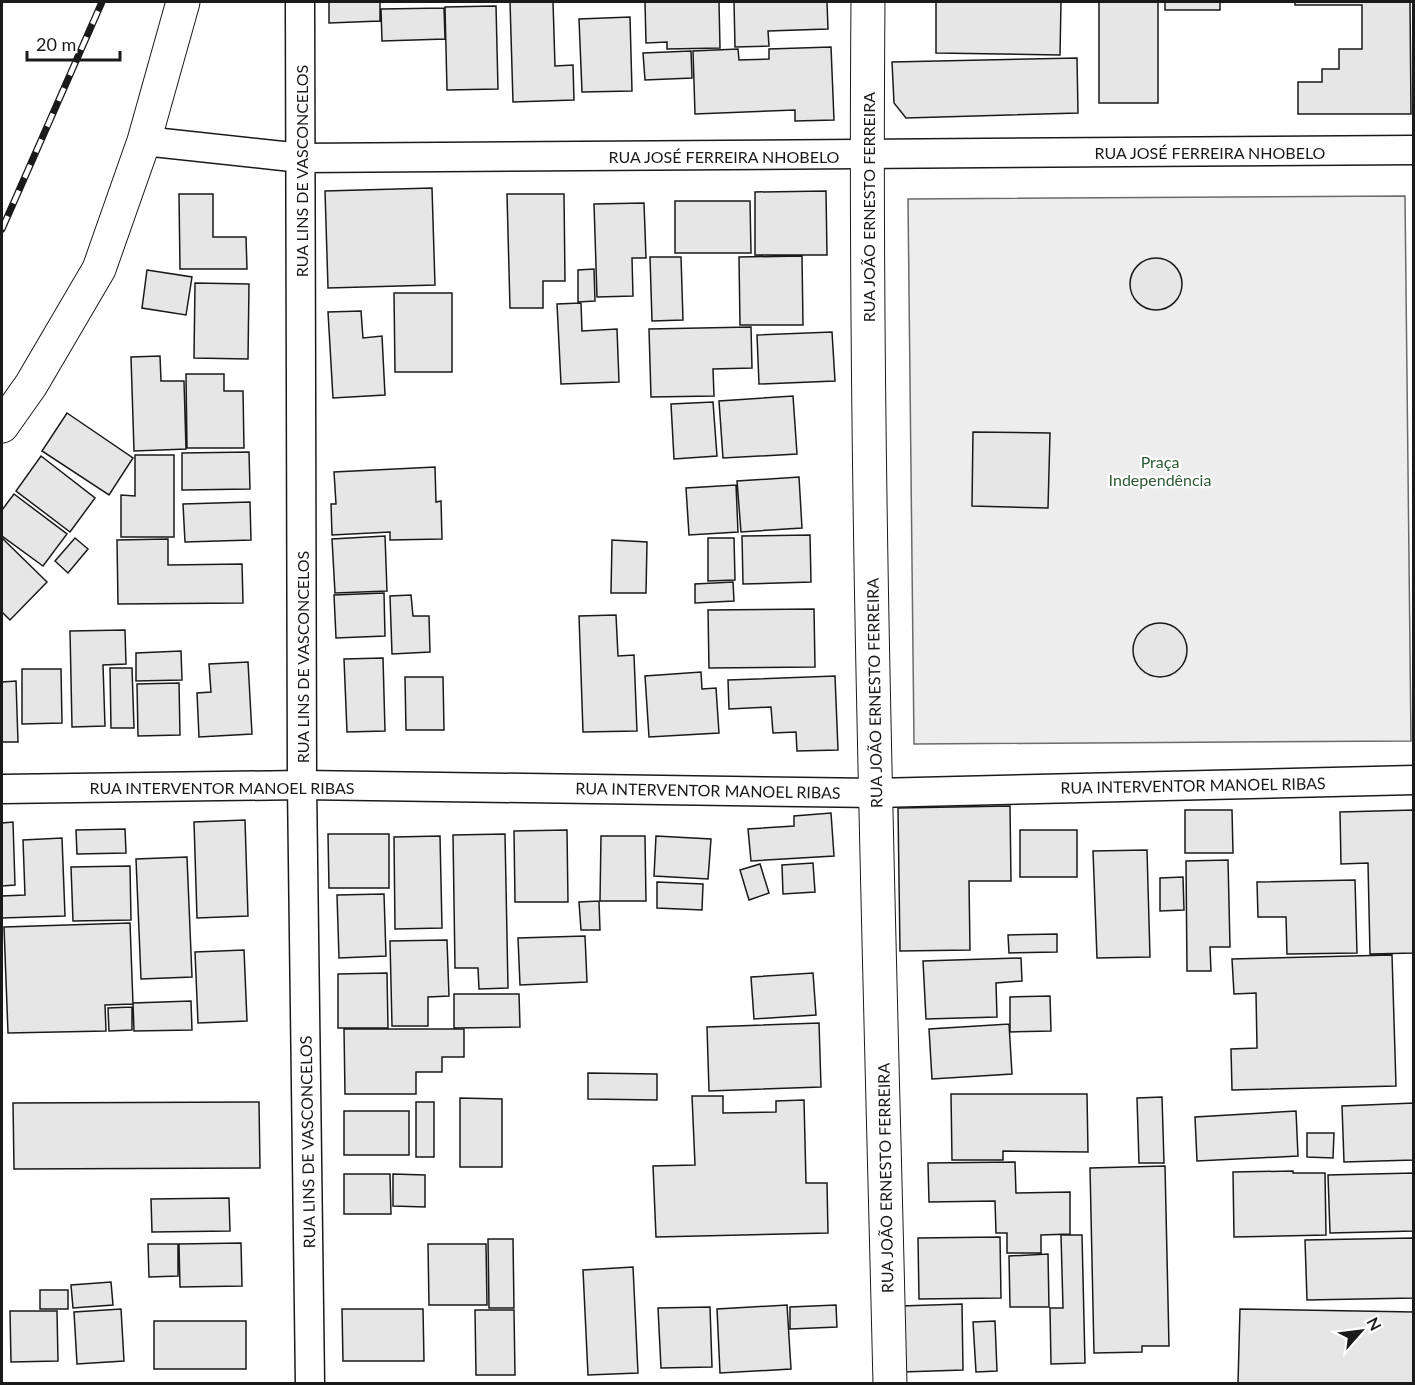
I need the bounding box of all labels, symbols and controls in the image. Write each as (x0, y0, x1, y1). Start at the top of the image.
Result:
scale bar (27, 24, 120, 62)
text: 20 m (36, 33, 76, 55)
street label: RUA LINS DE VASCONCELOS (292, 65, 311, 277)
street label: RUA JOÃO ERNESTO FERREIRA (859, 92, 878, 322)
street label: RUA JOSÉ FERREIRA NHOBELO (1095, 143, 1326, 162)
street label: RUA JOSÉ FERREIRA NHOBELO (609, 147, 840, 166)
park label: Praça Independência (1109, 452, 1211, 489)
street label: RUA LINS DE VASCONCELOS (293, 551, 312, 763)
street label: RUA JOÃO ERNESTO FERREIRA (862, 578, 886, 808)
street label: RUA INTERVENTOR MANOEL RIBAS (1060, 773, 1326, 797)
street label: RUA INTERVENTOR MANOEL RIBAS (89, 778, 355, 797)
street label: RUA INTERVENTOR MANOEL RIBAS (575, 778, 841, 802)
street label: RUA LINS DE VASCONCELOS (296, 1036, 318, 1248)
street label: RUA JOÃO ERNESTO FERREIRA (873, 1063, 897, 1293)
north arrow (1331, 1301, 1391, 1361)
text: N (1363, 1314, 1386, 1334)

